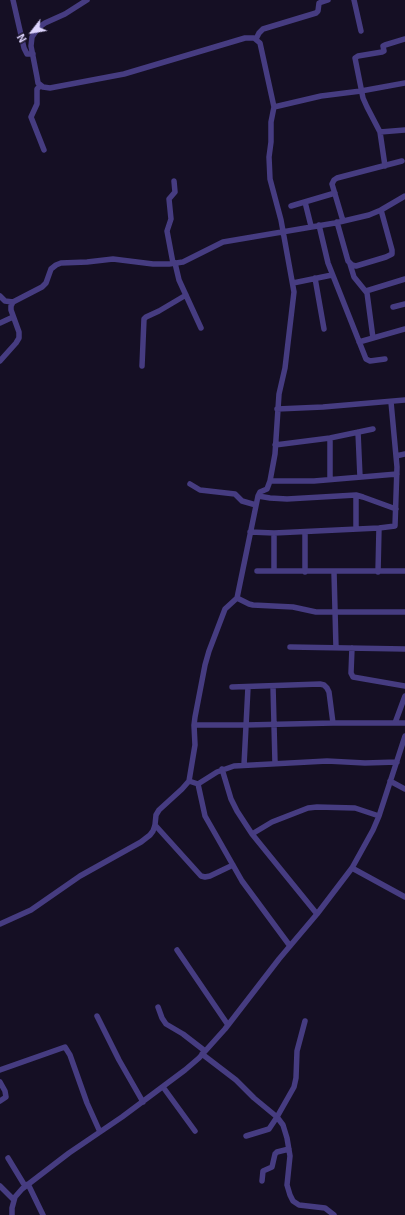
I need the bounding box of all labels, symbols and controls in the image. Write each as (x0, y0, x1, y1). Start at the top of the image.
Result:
north arrow (12, 12, 52, 52)
text: N (14, 32, 29, 45)

